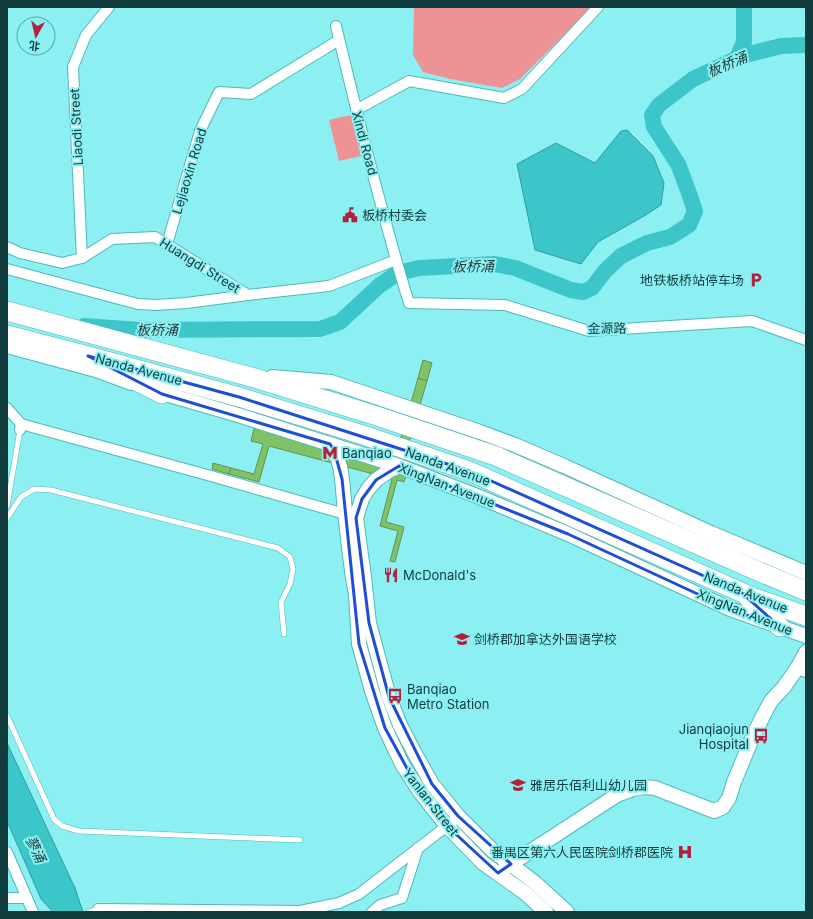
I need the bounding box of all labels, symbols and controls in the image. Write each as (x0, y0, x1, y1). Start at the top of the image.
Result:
north arrow (16, 16, 56, 56)
text: 北 (28, 38, 41, 54)
water label: 板桥涌 (704, 47, 751, 80)
street label: Liaodi Street (66, 88, 86, 166)
street label: Xindi Road (349, 109, 381, 177)
street label: Lejiaoxin Road (168, 126, 210, 216)
public building icon: 板桥村委会 (341, 206, 359, 224)
place label: 板桥村委会 (362, 207, 427, 223)
street label: Huangdi Street (157, 234, 243, 296)
water label: 板桥涌 (452, 257, 496, 275)
parking icon: 地铁板桥站停车场 (747, 271, 765, 289)
place label: 地铁板桥站停车场 (640, 272, 744, 288)
street label: 金源路 (587, 320, 627, 336)
water label: 板桥涌 (136, 321, 180, 338)
street label: Nanda Avenue (94, 350, 184, 388)
street label: Nanda Avenue (403, 443, 493, 489)
metro station icon: Banqiao (321, 444, 339, 462)
place label: Banqiao (342, 445, 392, 461)
street label: XingNan Avenue (397, 459, 497, 511)
restaurant icon: McDonald's (382, 566, 400, 584)
place label: McDonald's (403, 567, 476, 583)
street label: Nanda Avenue (702, 568, 790, 616)
street label: XingNan Avenue (695, 586, 795, 638)
school or university icon: 剑桥郡加拿达外国语学校 (453, 630, 471, 648)
place label: 剑桥郡加拿达外国语学校 (474, 631, 617, 647)
place label: Banqiao Metro Station (407, 681, 490, 712)
bus stop icon: Banqiao Metro Station (386, 687, 404, 705)
place label: Jianqiaojun Hospital (679, 721, 749, 752)
bus stop icon: Jianqiaojun Hospital (752, 727, 770, 745)
street label: Yanlan Street (400, 765, 462, 839)
school or university icon: 雅居乐佰利山幼儿园 (509, 776, 527, 794)
place label: 雅居乐佰利山幼儿园 (530, 777, 647, 793)
water label: 蓼涌 (22, 833, 50, 867)
hospital icon: 番禺区第六人民医院剑桥郡医院 (676, 843, 694, 861)
place label: 番禺区第六人民医院剑桥郡医院 (491, 844, 673, 860)

